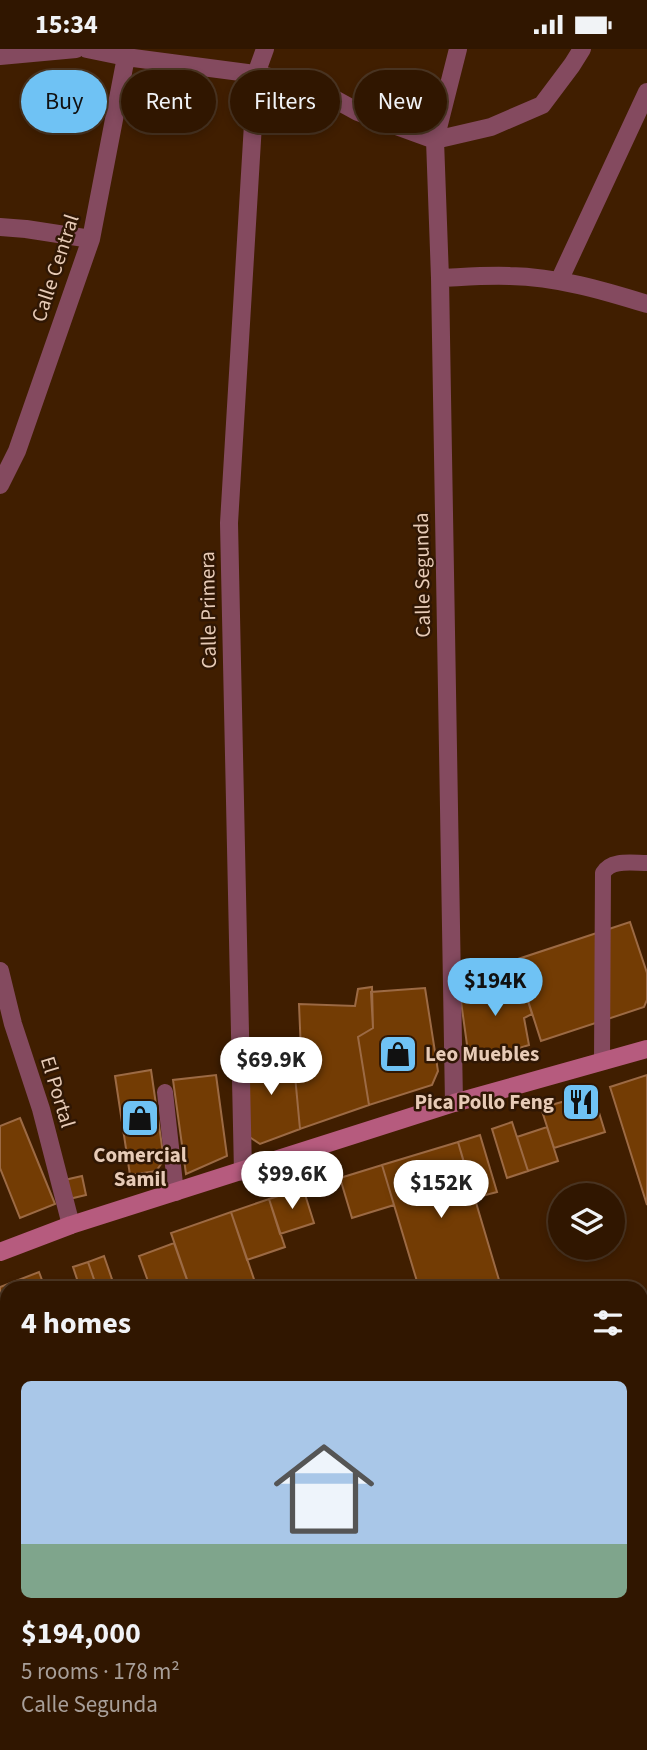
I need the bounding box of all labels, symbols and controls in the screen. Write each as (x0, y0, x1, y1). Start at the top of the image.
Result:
text: 15:34 (35, 6, 98, 43)
chip: Buy (21, 70, 107, 133)
chip: Rent (121, 70, 216, 133)
chip: Filters (230, 70, 340, 133)
chip: New (354, 70, 447, 133)
street label: Calle Central (23, 210, 87, 326)
street label: Calle Segunda (406, 512, 438, 638)
street label: Calle Primera (192, 551, 224, 669)
pin: $194K (446, 958, 544, 1018)
text: $194K (464, 964, 526, 997)
shop icon: Leo Muebles (377, 1033, 419, 1075)
pin: $69.9K (214, 1037, 328, 1097)
place label: Leo Muebles (425, 1039, 539, 1069)
text: $69.9K (236, 1043, 306, 1076)
street label: El Portal (33, 1053, 83, 1131)
restaurant icon: Pica Pollo Feng (560, 1081, 602, 1123)
place label: Pica Pollo Feng (414, 1087, 554, 1117)
shop icon: Comercial Samil (119, 1097, 161, 1139)
place label: Comercial Samil (93, 1140, 187, 1194)
pin: $99.6K (235, 1151, 349, 1211)
text: $99.6K (257, 1157, 327, 1190)
pin: $152K (392, 1161, 490, 1220)
text: $152K (410, 1166, 472, 1199)
map controls (548, 1183, 625, 1260)
button: layers (548, 1183, 625, 1260)
text: 4 homes (21, 1302, 131, 1345)
icon: filters (589, 1304, 627, 1342)
icon: home (261, 1426, 387, 1552)
text: $194,000 (21, 1612, 141, 1655)
text: 5 rooms · 178 m² (21, 1655, 180, 1688)
text: Calle Segunda (21, 1688, 158, 1721)

